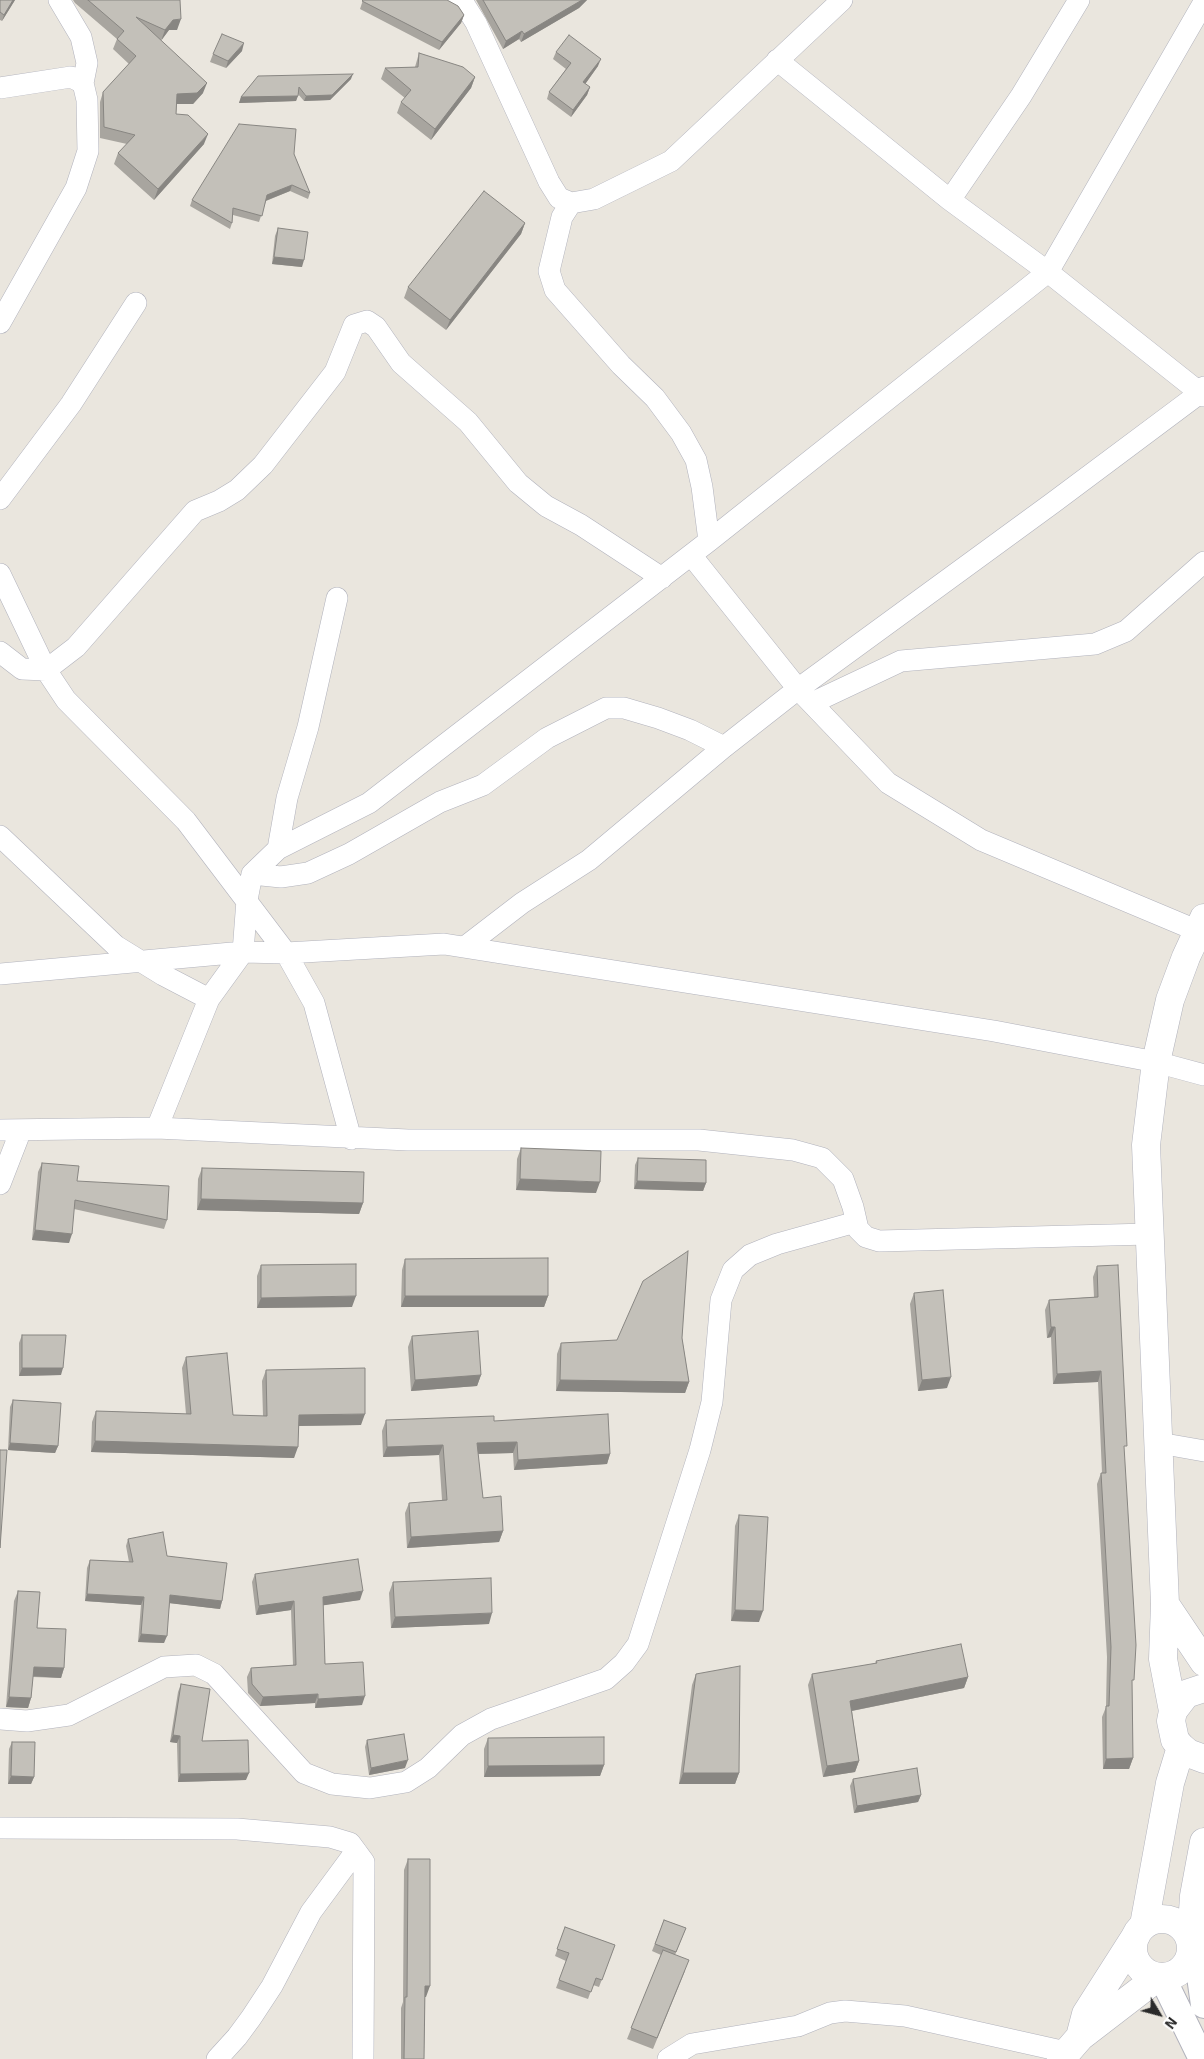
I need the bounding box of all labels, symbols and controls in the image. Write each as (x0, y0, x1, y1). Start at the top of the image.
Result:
north arrow (1134, 1989, 1184, 2039)
text: N (1162, 2014, 1181, 2032)

